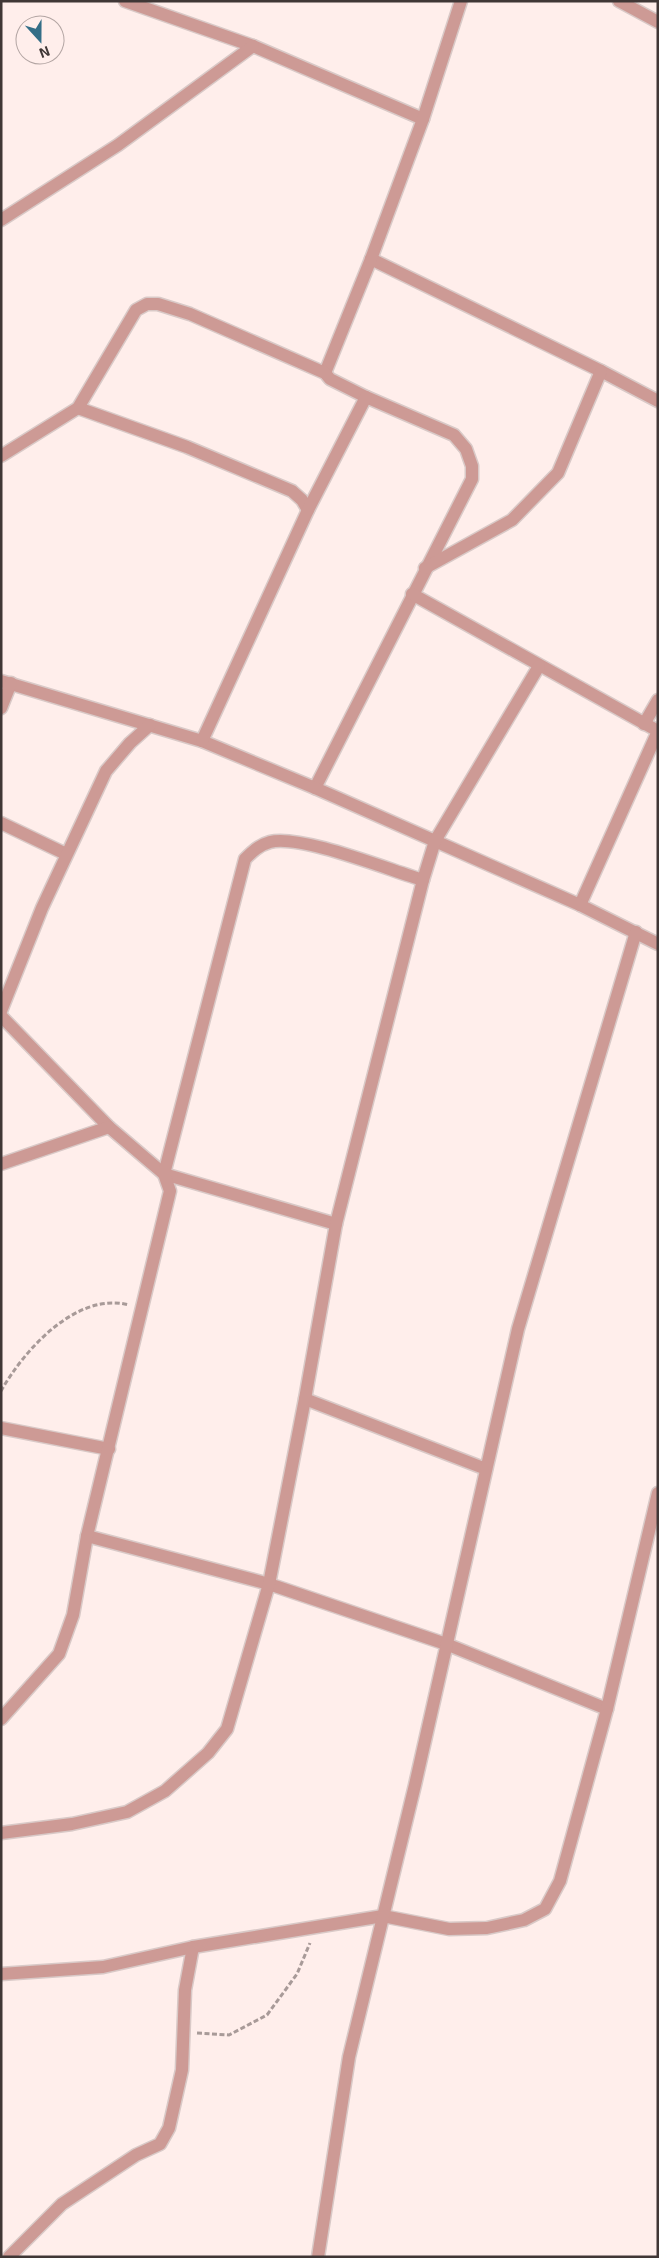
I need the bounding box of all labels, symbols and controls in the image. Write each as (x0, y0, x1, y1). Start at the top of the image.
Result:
north arrow (15, 15, 65, 65)
text: N (37, 43, 53, 62)

